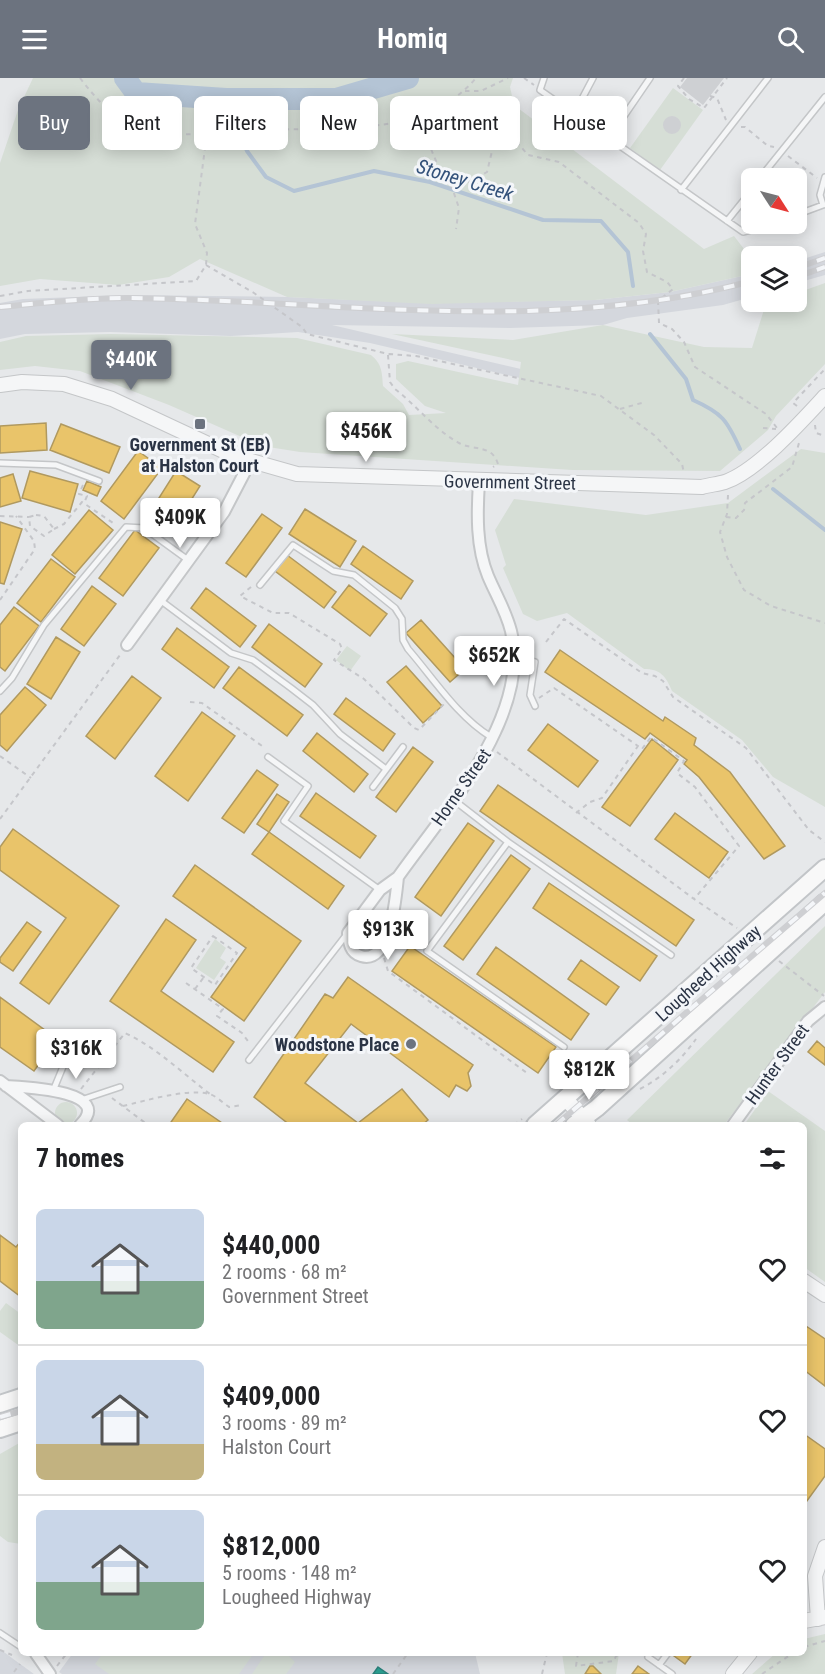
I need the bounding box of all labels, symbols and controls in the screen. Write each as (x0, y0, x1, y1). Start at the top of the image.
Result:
icon: menu (18, 23, 51, 56)
text: Homiq (377, 23, 448, 55)
icon: search (774, 23, 807, 56)
chip: Buy (18, 96, 90, 150)
chip: Rent (102, 96, 182, 150)
chip: Filters (194, 96, 288, 150)
chip: New (300, 96, 378, 150)
chip: Apartment (390, 96, 520, 150)
chip: House (532, 96, 627, 150)
water label: Stoney Creek (414, 154, 518, 206)
north arrow (741, 168, 807, 234)
map controls (741, 168, 807, 312)
button: layers (741, 246, 807, 312)
pin: $440K (89, 340, 173, 391)
text: $440K (105, 347, 157, 371)
pin: $456K (324, 412, 408, 463)
marker: Government St (EB) at Halston Court (193, 417, 207, 431)
text: $456K (340, 419, 392, 443)
place label: Government St (EB) at Halston Court (129, 434, 271, 476)
street label: Government Street (444, 470, 576, 494)
pin: $409K (138, 498, 222, 549)
text: $409K (154, 505, 206, 529)
pin: $652K (452, 636, 536, 687)
text: $652K (468, 643, 520, 667)
street label: Horne Street (427, 744, 495, 830)
pin: $913K (346, 910, 430, 961)
text: $913K (362, 917, 414, 941)
street label: Lougheed Highway (651, 920, 765, 1026)
street label: Hunter Street (741, 1020, 813, 1108)
pin: $316K (34, 1029, 118, 1080)
place label: Woodstone Place (275, 1034, 399, 1055)
text: $316K (50, 1036, 102, 1060)
marker: Woodstone Place (404, 1037, 418, 1051)
pin: $812K (547, 1050, 631, 1101)
text: $812K (563, 1057, 615, 1081)
icon: filters (756, 1142, 789, 1175)
text: 7 homes (36, 1143, 124, 1173)
text: $440,000 (222, 1230, 320, 1260)
icon: home (84, 1233, 156, 1305)
icon: heart (756, 1253, 789, 1286)
text: 2 rooms · 68 m² (222, 1260, 347, 1284)
text: Government Street (222, 1284, 369, 1308)
text: $409,000 (222, 1381, 320, 1411)
icon: home (84, 1384, 156, 1456)
icon: heart (756, 1404, 789, 1437)
text: 3 rooms · 89 m² (222, 1411, 347, 1435)
text: Halston Court (222, 1435, 331, 1459)
text: $812,000 (222, 1531, 320, 1561)
icon: home (84, 1534, 156, 1606)
icon: heart (756, 1554, 789, 1587)
text: 5 rooms · 148 m² (222, 1561, 357, 1585)
text: Lougheed Highway (222, 1585, 371, 1609)

